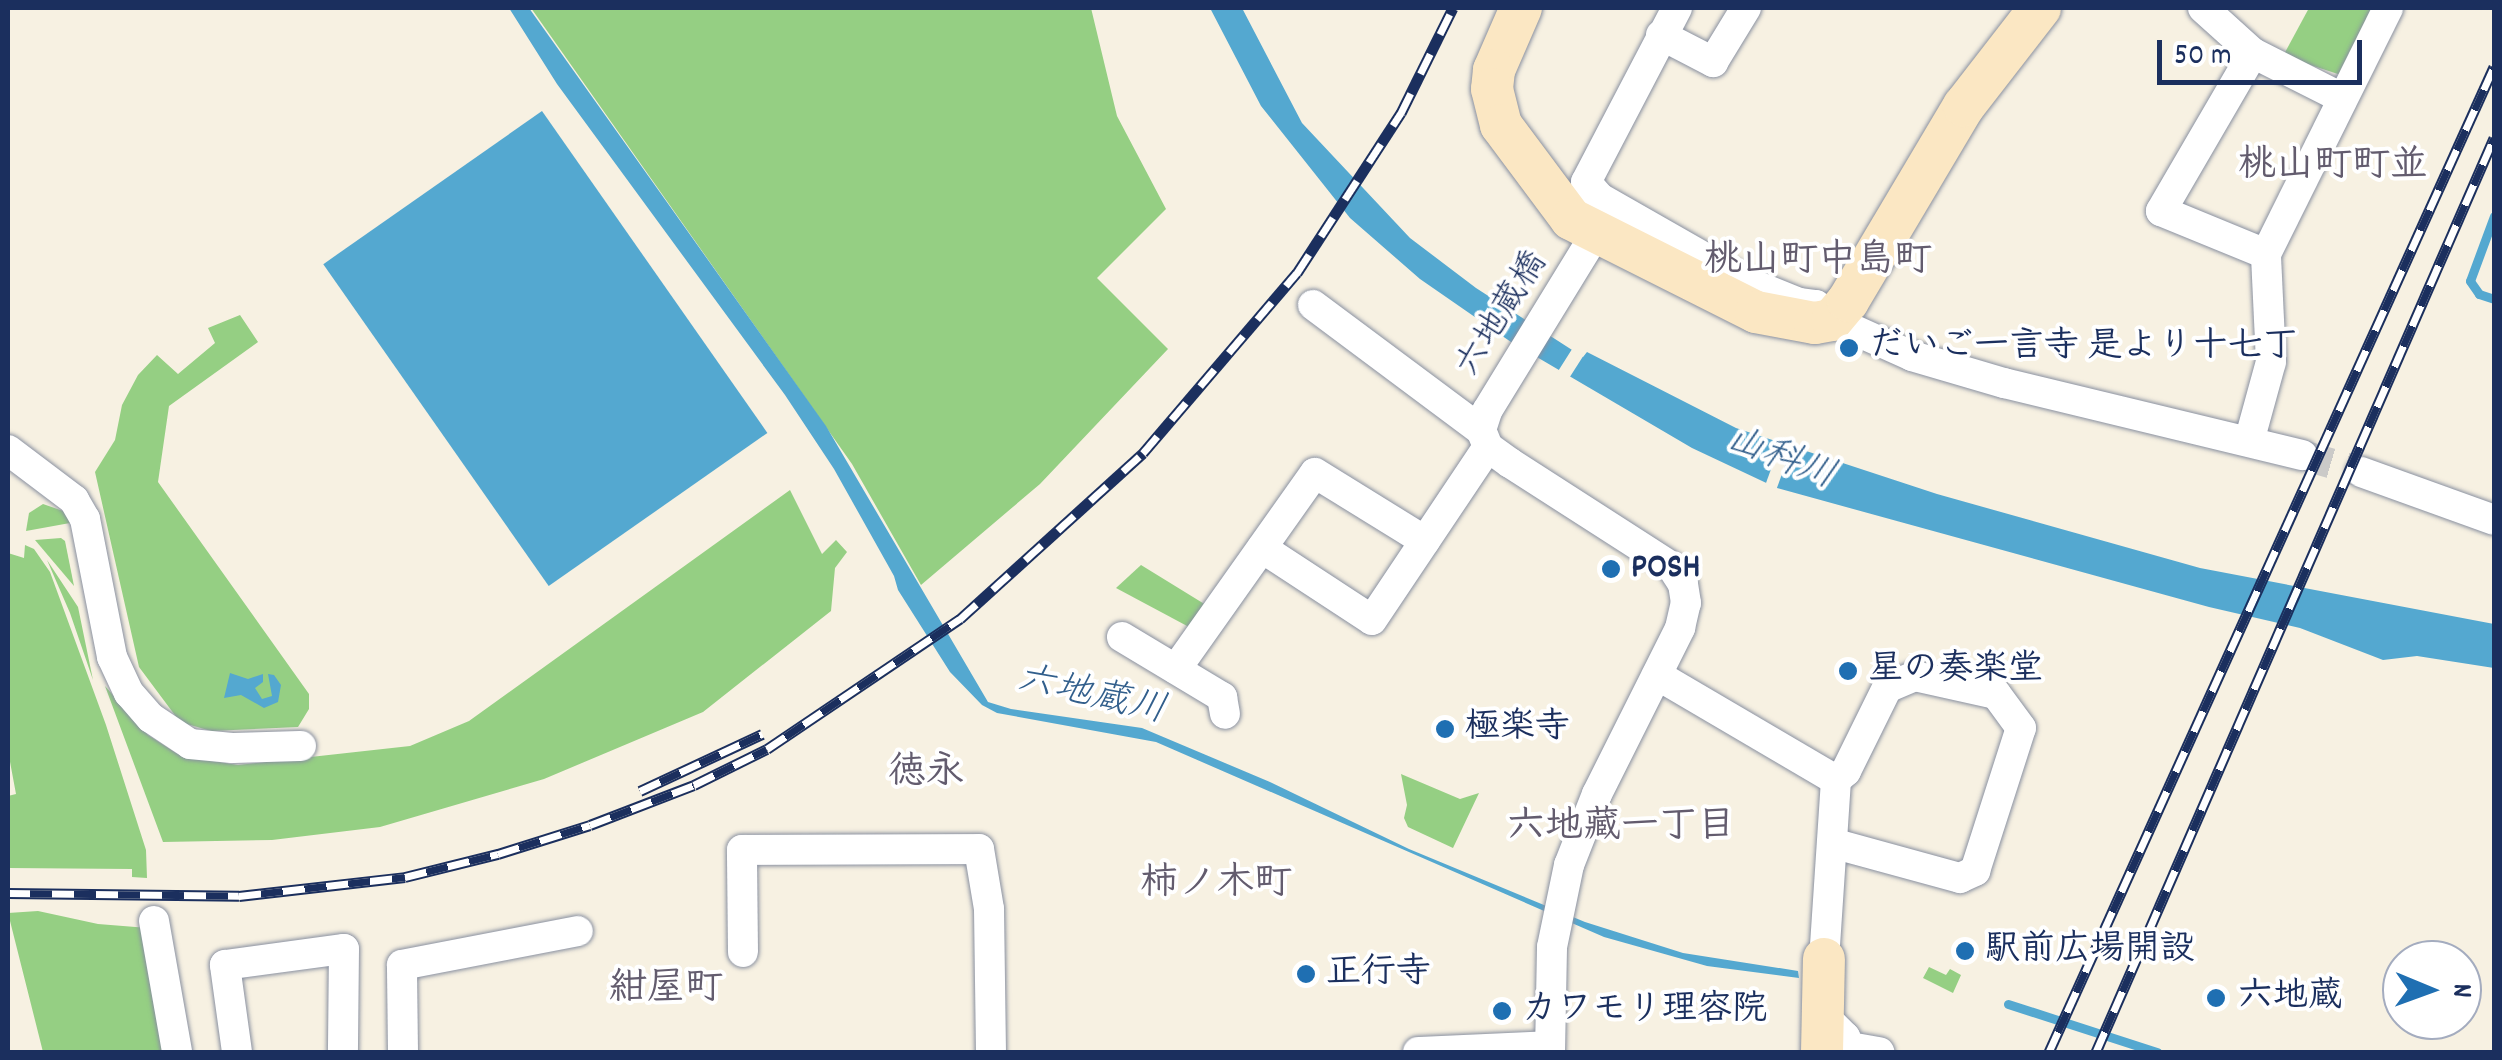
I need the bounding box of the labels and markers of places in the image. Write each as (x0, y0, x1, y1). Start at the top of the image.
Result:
place label: だいご一言寺 是より十七丁 (1869, 327, 2297, 369)
marker: だいご一言寺 是より十七丁 (1838, 337, 1860, 359)
place label: POSH (1631, 548, 1700, 590)
marker: POSH (1600, 558, 1622, 580)
place label: 星の奏楽堂 (1868, 650, 2043, 692)
marker: 星の奏楽堂 (1837, 660, 1859, 682)
place label: 極楽寺 (1465, 708, 1570, 750)
marker: 極楽寺 (1434, 718, 1456, 740)
place label: 駅前広場開設 (1985, 930, 2195, 972)
marker: 駅前広場開設 (1954, 940, 1976, 962)
place label: 正行寺 (1326, 953, 1431, 995)
marker: 正行寺 (1295, 963, 1317, 985)
place label: 六地蔵 (2238, 977, 2343, 1019)
marker: 六地蔵 (2203, 985, 2229, 1011)
place label: カワモリ理容院 (1522, 990, 1767, 1032)
marker: カワモリ理容院 (1491, 1000, 1513, 1022)

